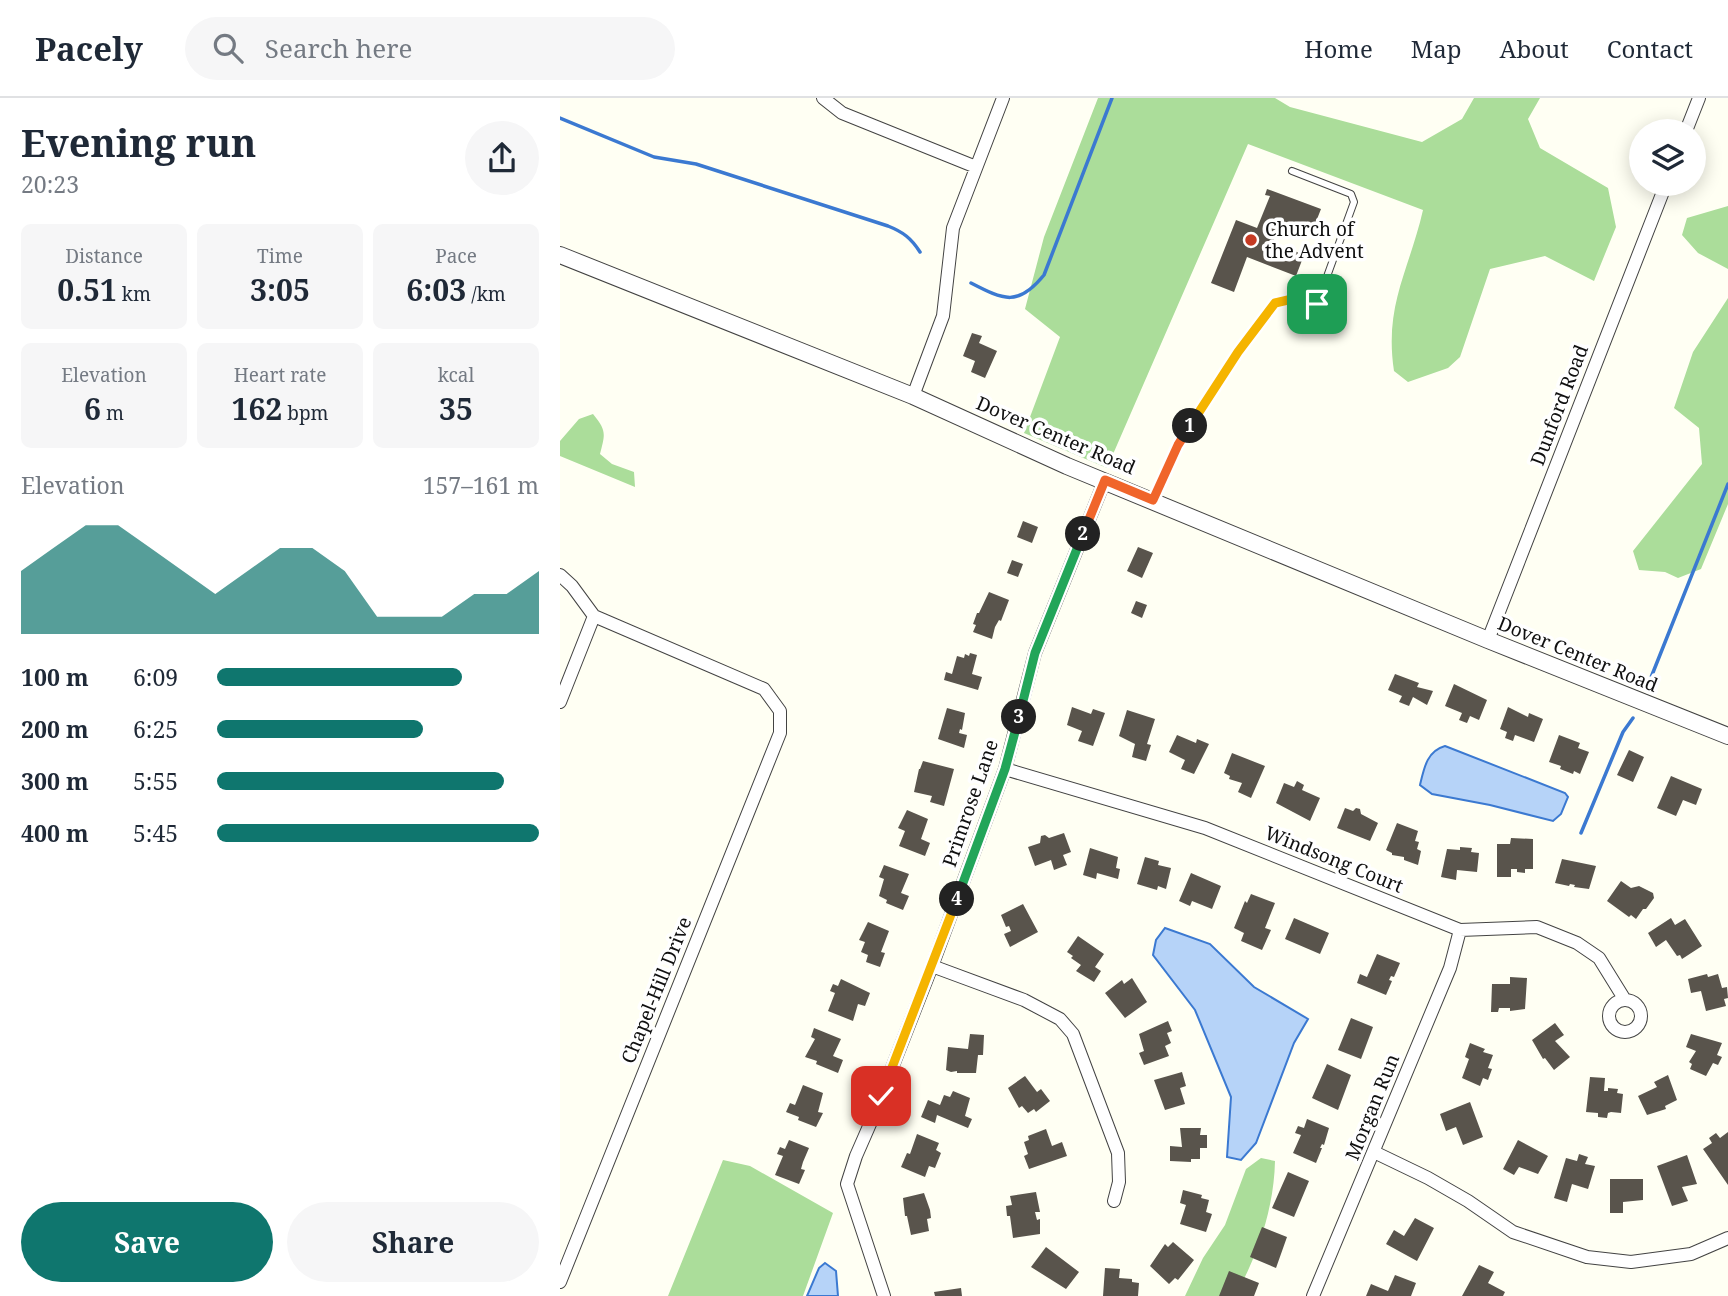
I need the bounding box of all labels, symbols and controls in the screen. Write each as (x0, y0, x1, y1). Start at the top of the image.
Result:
search box (185, 17, 675, 80)
text: Pacely (35, 26, 143, 71)
icon: search (209, 29, 247, 67)
text: Search here (265, 30, 412, 66)
text: Home (1304, 32, 1373, 65)
text: Map (1411, 32, 1462, 65)
text: About (1500, 32, 1569, 65)
text: Contact (1607, 32, 1693, 65)
text: Evening run (21, 116, 256, 168)
map controls (1629, 119, 1706, 196)
button: layers (1629, 119, 1706, 196)
button: share (465, 121, 539, 195)
text: 20:23 (21, 168, 79, 200)
place label: Church of the Advent (1265, 216, 1364, 264)
marker: Church of the Advent (1243, 232, 1259, 248)
text: Distance (65, 243, 143, 269)
text: Time (257, 243, 303, 269)
text: Pace (435, 243, 477, 269)
text: 0.51 (57, 269, 117, 310)
text: 3:05 (250, 269, 310, 310)
text: 6:03 (406, 269, 466, 310)
pin (1287, 274, 1347, 334)
text: km (117, 281, 151, 307)
text: /km (466, 281, 506, 307)
icon: arrive (1298, 285, 1336, 323)
street label: Dunford Road (1524, 341, 1594, 469)
text: Elevation (61, 362, 147, 388)
text: Heart rate (234, 362, 326, 388)
text: kcal (438, 362, 474, 388)
text: 6 (84, 388, 101, 429)
text: 162 (231, 388, 282, 429)
text: 35 (439, 388, 473, 429)
street label: Dover Center Road (972, 390, 1140, 480)
text: m (101, 400, 124, 426)
text: bpm (282, 400, 329, 426)
pin: 1 (1172, 408, 1208, 444)
text: 1 (1184, 412, 1195, 438)
text: Elevation (21, 469, 125, 501)
text: 157–161 m (423, 469, 539, 501)
pin: 2 (1065, 516, 1100, 551)
text: 2 (1077, 520, 1088, 546)
street label: Dover Center Road (1494, 610, 1662, 698)
text: 100 m (21, 661, 89, 693)
text: 6:09 (133, 661, 178, 693)
pin: 3 (1002, 700, 1036, 734)
text: 3 (1013, 703, 1024, 729)
text: 200 m (21, 713, 89, 745)
text: 6:25 (133, 713, 178, 745)
street label: Primrose Lane (936, 736, 1004, 870)
text: 300 m (21, 765, 89, 797)
text: 5:55 (133, 765, 178, 797)
text: 400 m (21, 817, 89, 849)
text: 5:45 (133, 817, 178, 849)
street label: Windsong Court (1261, 819, 1407, 899)
pin: 4 (940, 882, 974, 916)
text: 4 (951, 885, 962, 911)
street label: Chapel-Hill Drive (615, 913, 697, 1067)
street label: Morgan Run (1339, 1050, 1405, 1164)
pin (851, 1066, 911, 1126)
icon: check (862, 1077, 900, 1115)
button: Save (21, 1202, 273, 1282)
button: Share (287, 1202, 539, 1282)

